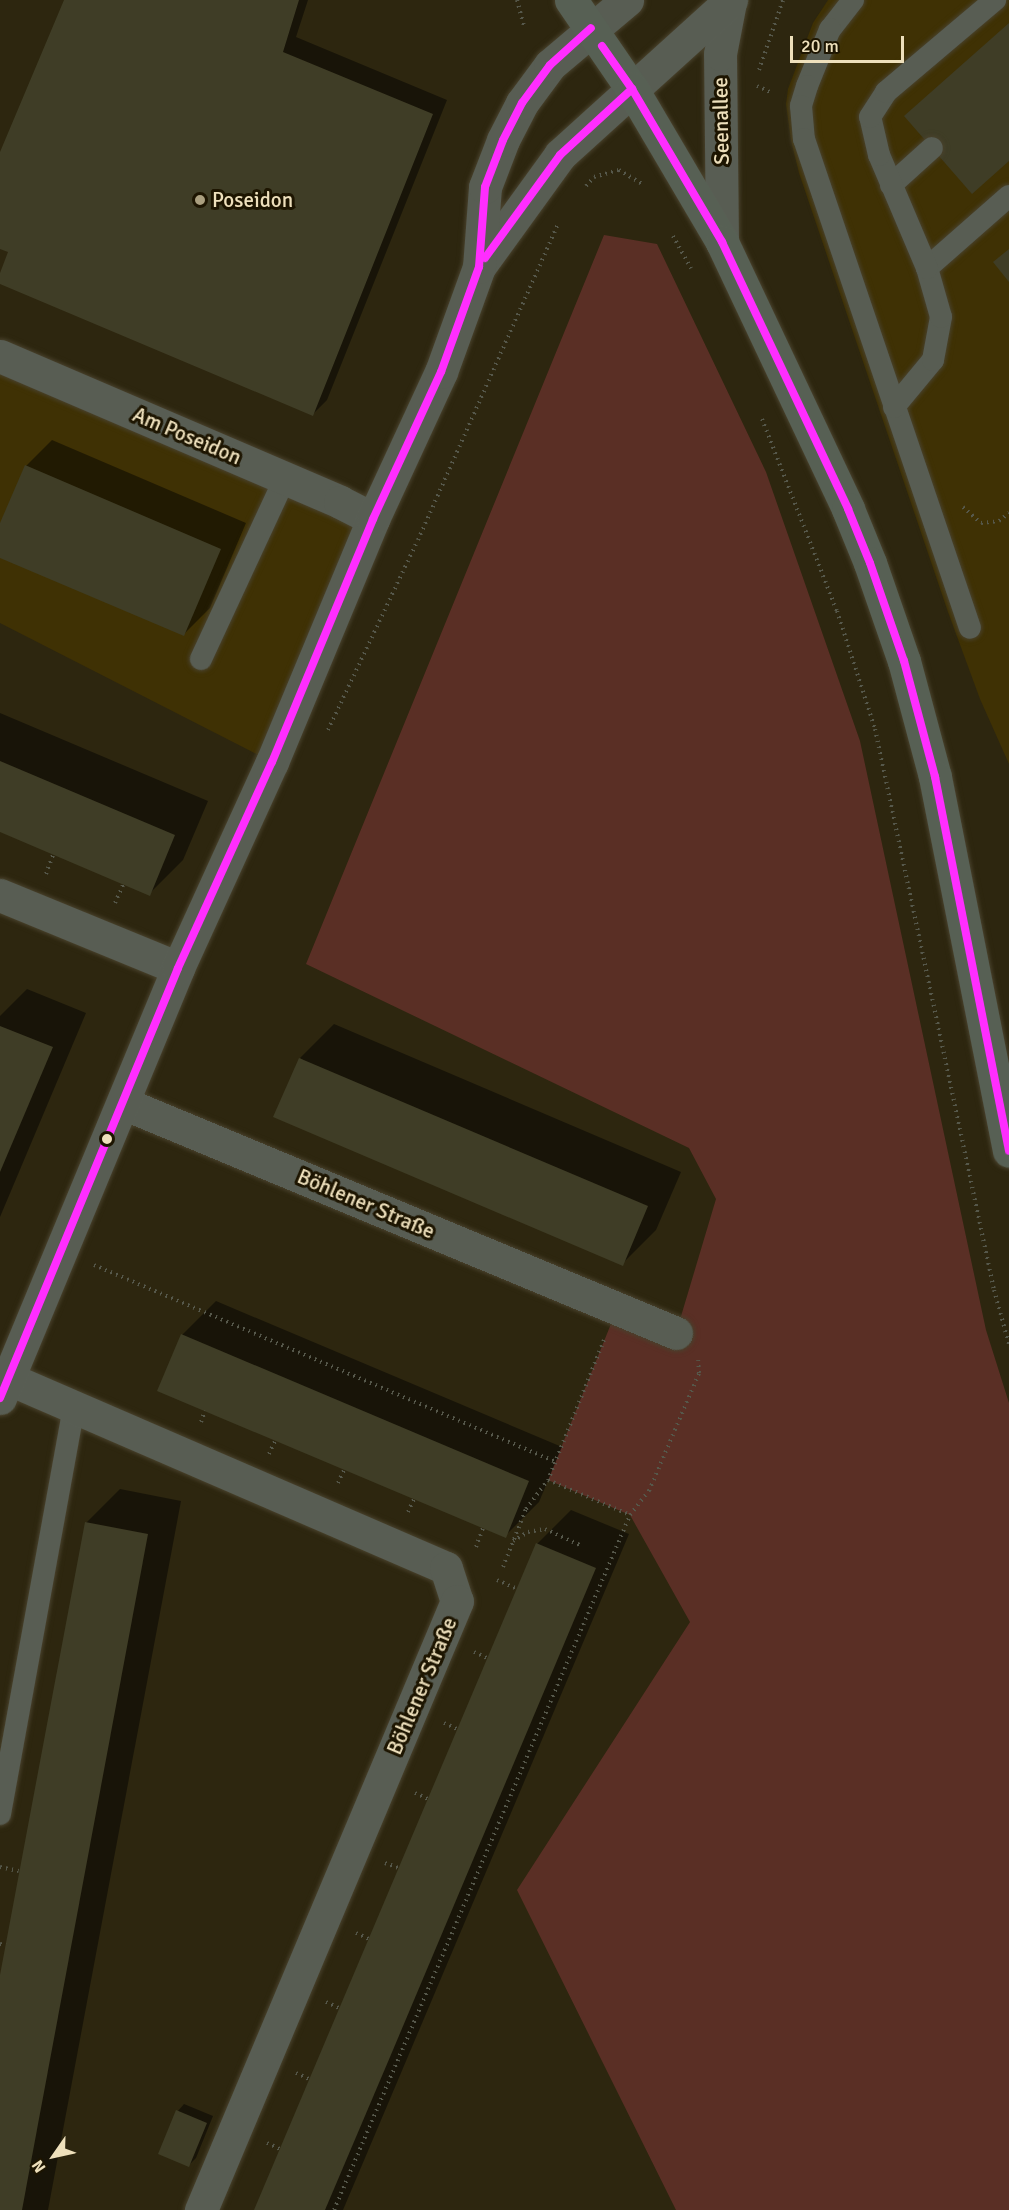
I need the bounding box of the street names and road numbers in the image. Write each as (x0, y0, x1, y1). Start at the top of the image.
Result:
street label: Seenallee (708, 77, 734, 165)
street label: Am Poseidon (129, 402, 245, 470)
street label: Böhlener Straße (294, 1164, 438, 1244)
street label: Böhlener Straße (382, 1614, 462, 1758)

